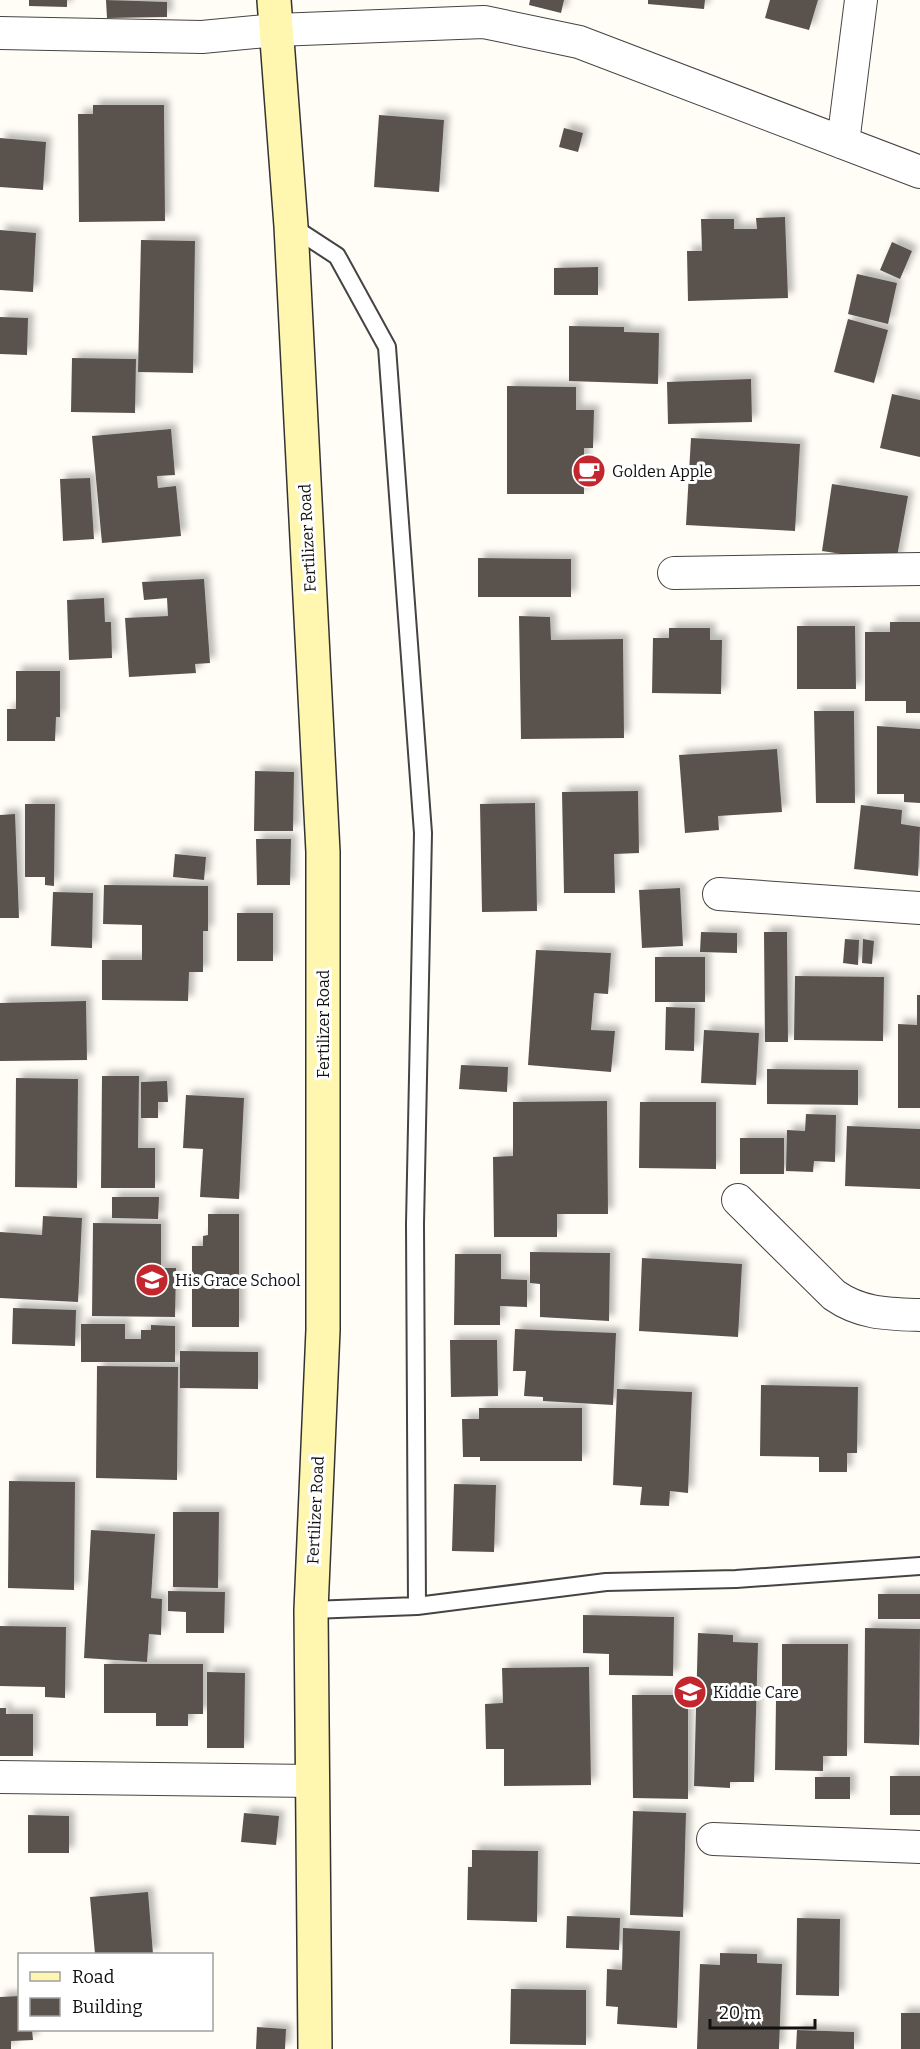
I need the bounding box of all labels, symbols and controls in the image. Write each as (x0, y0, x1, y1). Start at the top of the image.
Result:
cafe icon: Golden Apple (571, 453, 607, 489)
place label: Golden Apple (612, 462, 713, 481)
street label: Fertilizer Road (295, 483, 320, 593)
street label: Fertilizer Road (314, 969, 333, 1078)
school or university icon: His Grace School (134, 1262, 170, 1298)
place label: His Grace School (175, 1271, 301, 1290)
street label: Fertilizer Road (303, 1455, 328, 1565)
school or university icon: Kiddie Care (672, 1674, 708, 1710)
place label: Kiddie Care (713, 1683, 799, 1702)
legend (18, 1953, 213, 2031)
text: Road (72, 1966, 115, 1988)
scale bar (710, 1992, 815, 2030)
text: Building (72, 1996, 143, 2018)
text: 20 m (719, 2002, 761, 2024)

